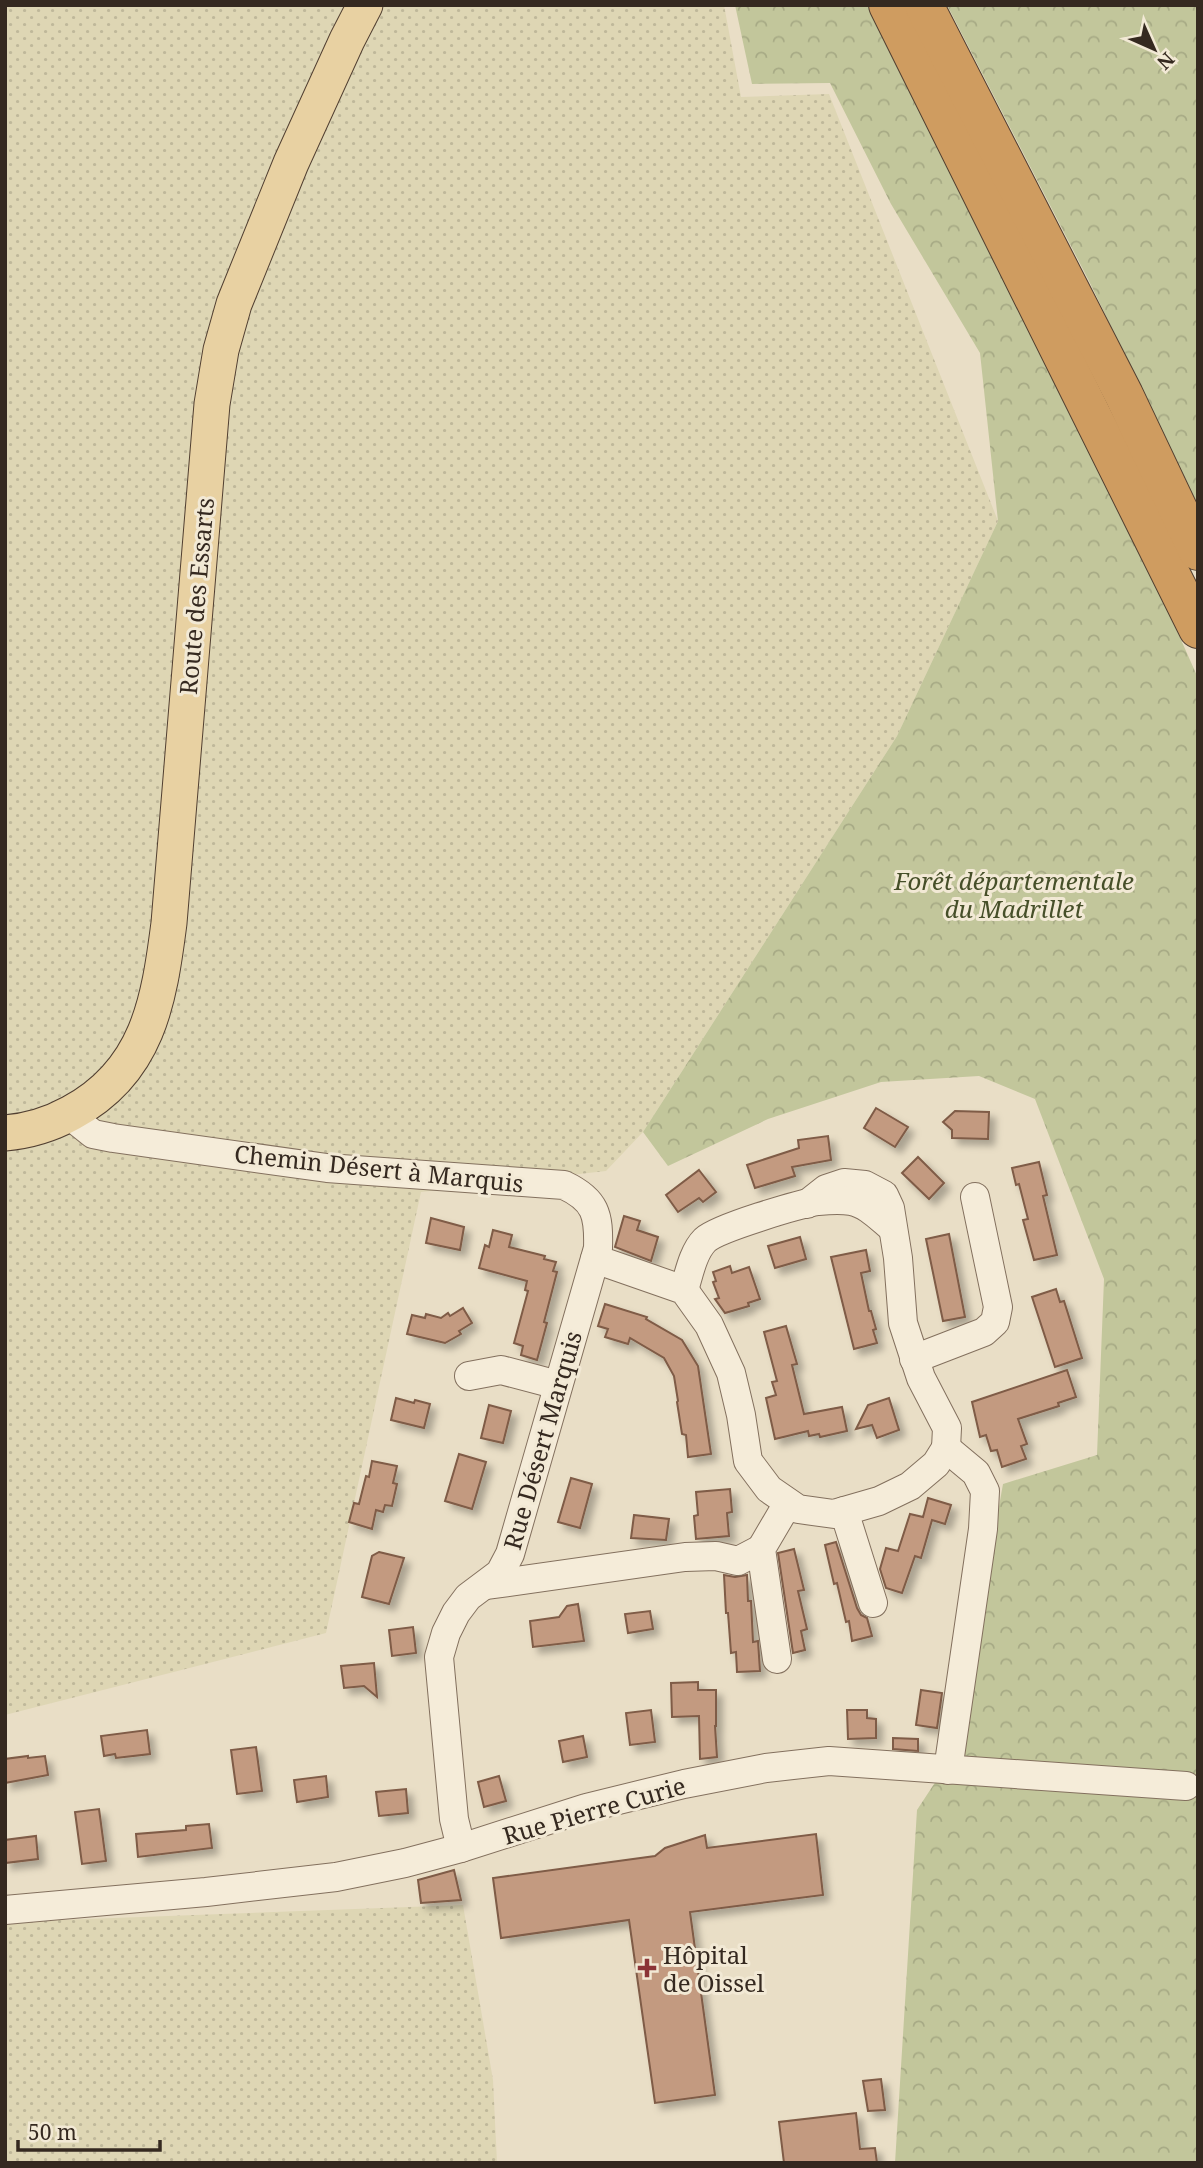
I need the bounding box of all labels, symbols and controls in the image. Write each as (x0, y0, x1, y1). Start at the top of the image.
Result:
north arrow (1119, 14, 1189, 84)
text: N (1152, 47, 1181, 76)
street label: Route des Essarts (171, 496, 221, 696)
park label: Forêt départementale du Madrillet (893, 864, 1134, 925)
street label: Chemin Désert à Marquis (233, 1136, 525, 1200)
street label: Rue Désert Marquis (495, 1327, 589, 1553)
street label: Rue Pierre Curie (499, 1768, 689, 1852)
place label: Hôpital de Oissel (663, 1938, 765, 1999)
marker: Hôpital de Oissel (637, 1958, 657, 1978)
scale bar (18, 2108, 159, 2152)
text: 50 m (28, 2118, 77, 2146)

